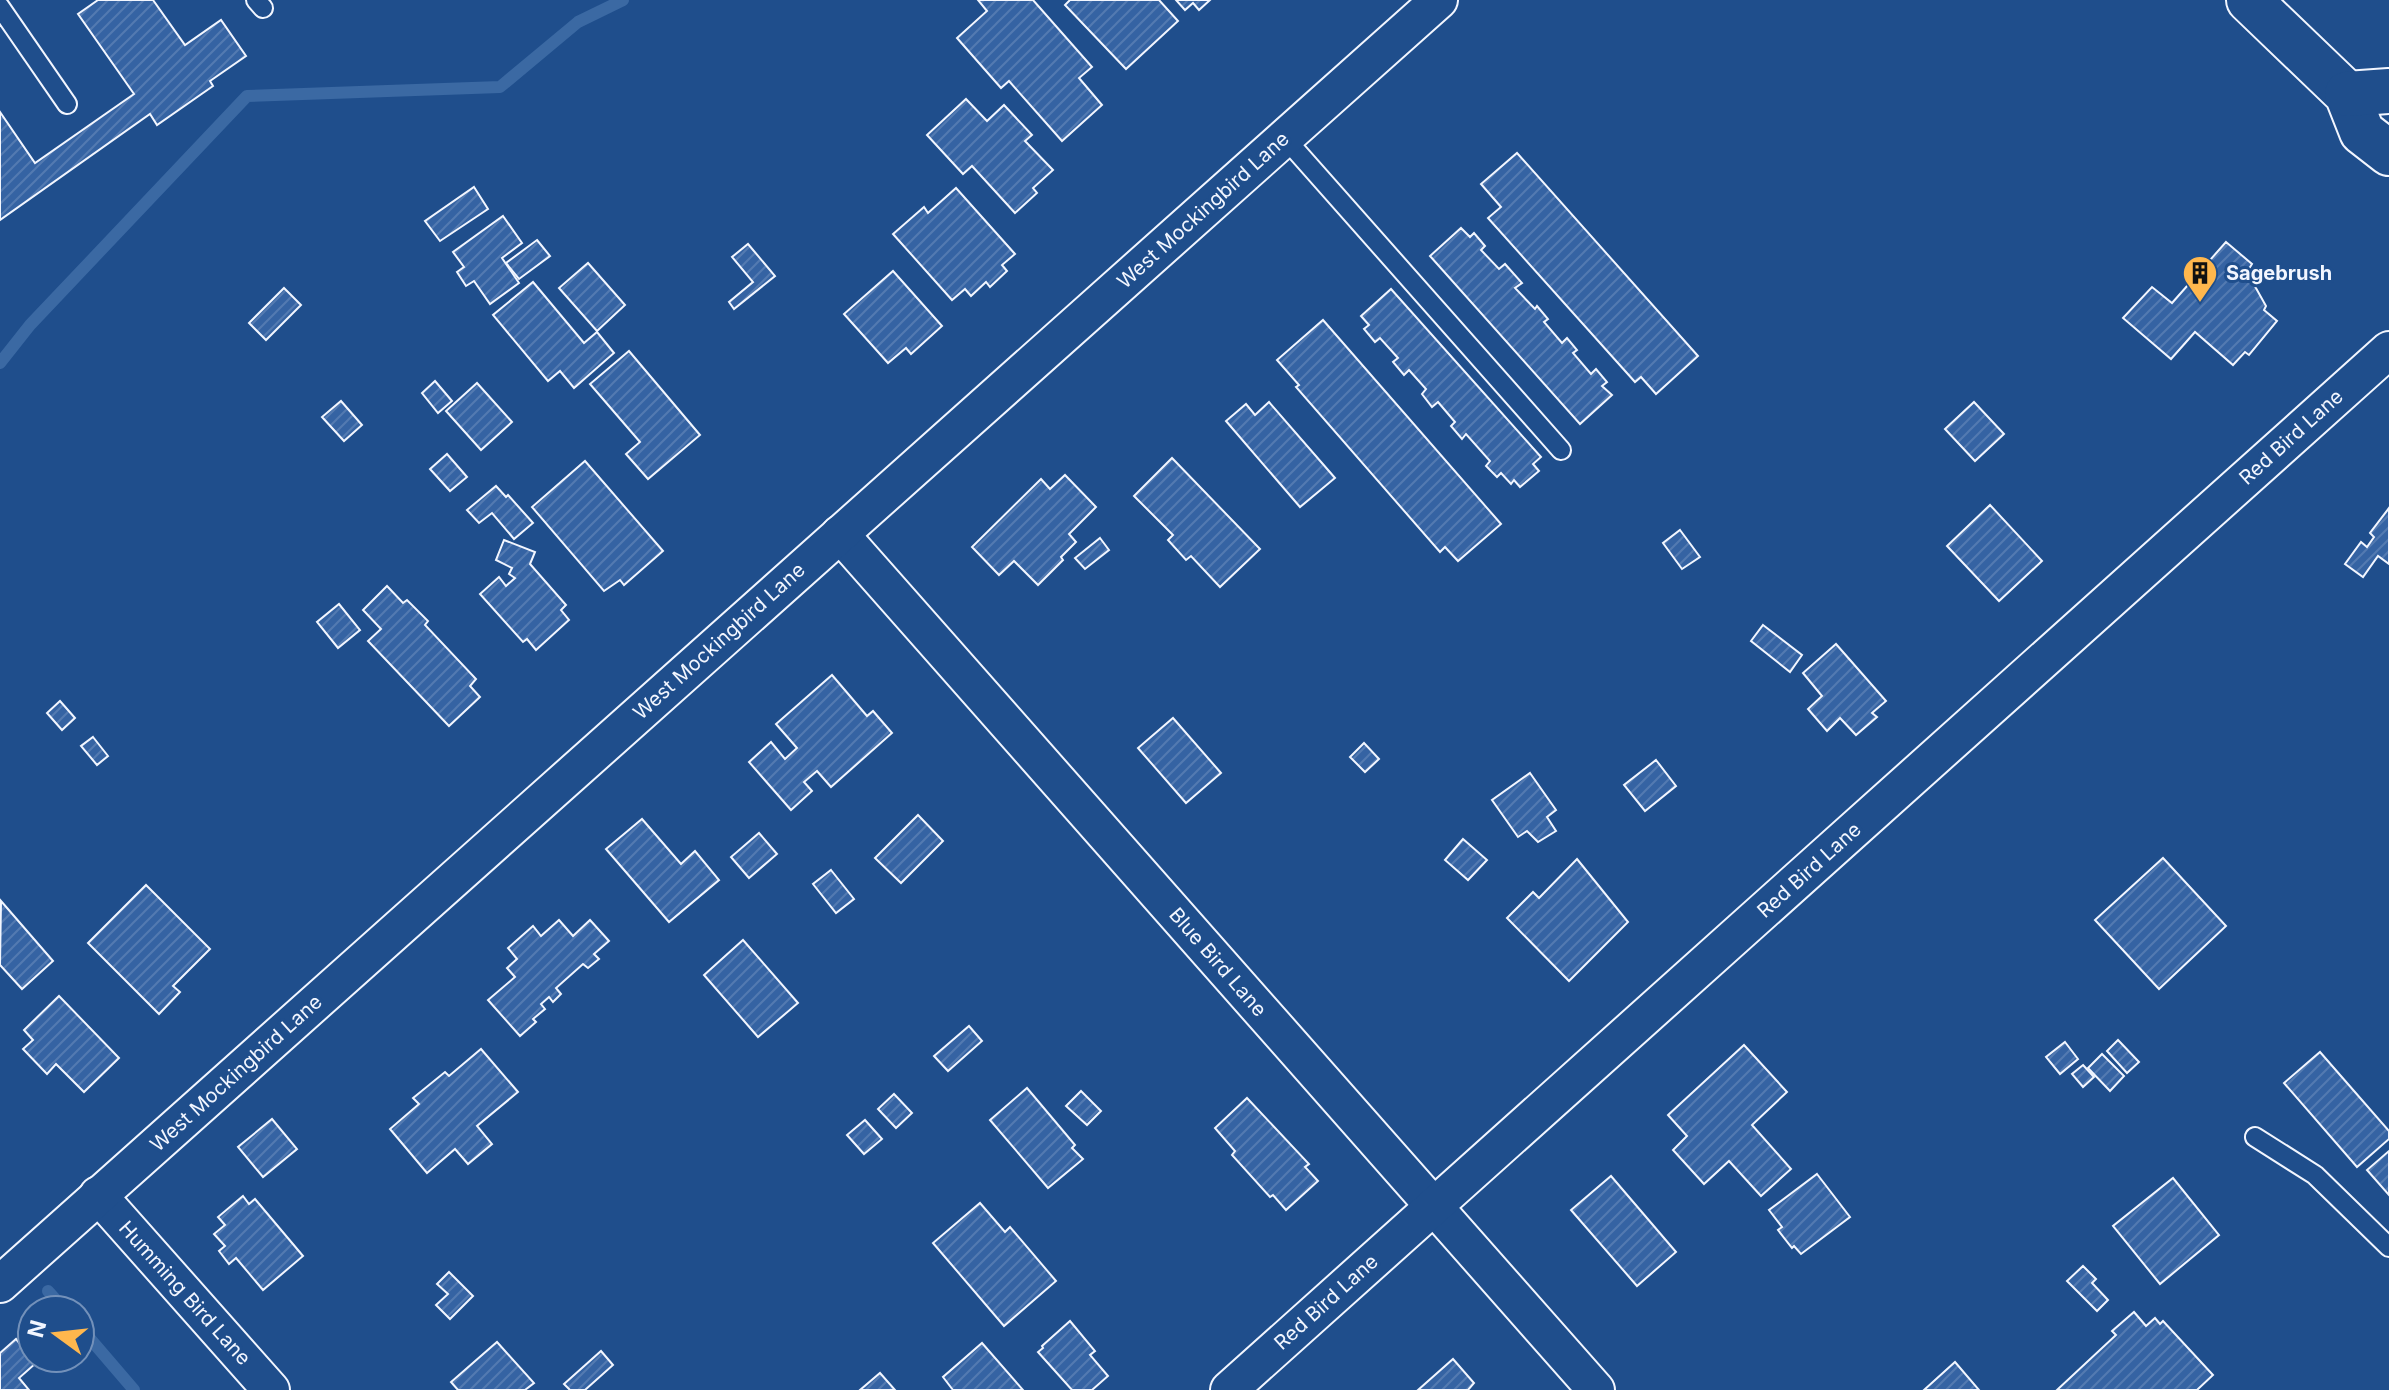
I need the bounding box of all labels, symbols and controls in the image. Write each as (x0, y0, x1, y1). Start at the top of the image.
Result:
street label: West Mockingbird Lane (1112, 127, 1294, 293)
building icon: Sagebrush (2181, 254, 2219, 304)
place label: Sagebrush (2226, 261, 2332, 285)
street label: Red Bird Lane (2234, 384, 2348, 490)
street label: West Mockingbird Lane (628, 558, 810, 724)
street label: Red Bird Lane (1752, 817, 1866, 923)
street label: Blue Bird Lane (1164, 903, 1272, 1021)
street label: West Mockingbird Lane (145, 990, 327, 1156)
street label: Humming Bird Lane (114, 1216, 256, 1370)
street label: Red Bird Lane (1269, 1249, 1383, 1355)
north arrow (16, 1294, 96, 1374)
text: N (22, 1317, 51, 1340)

